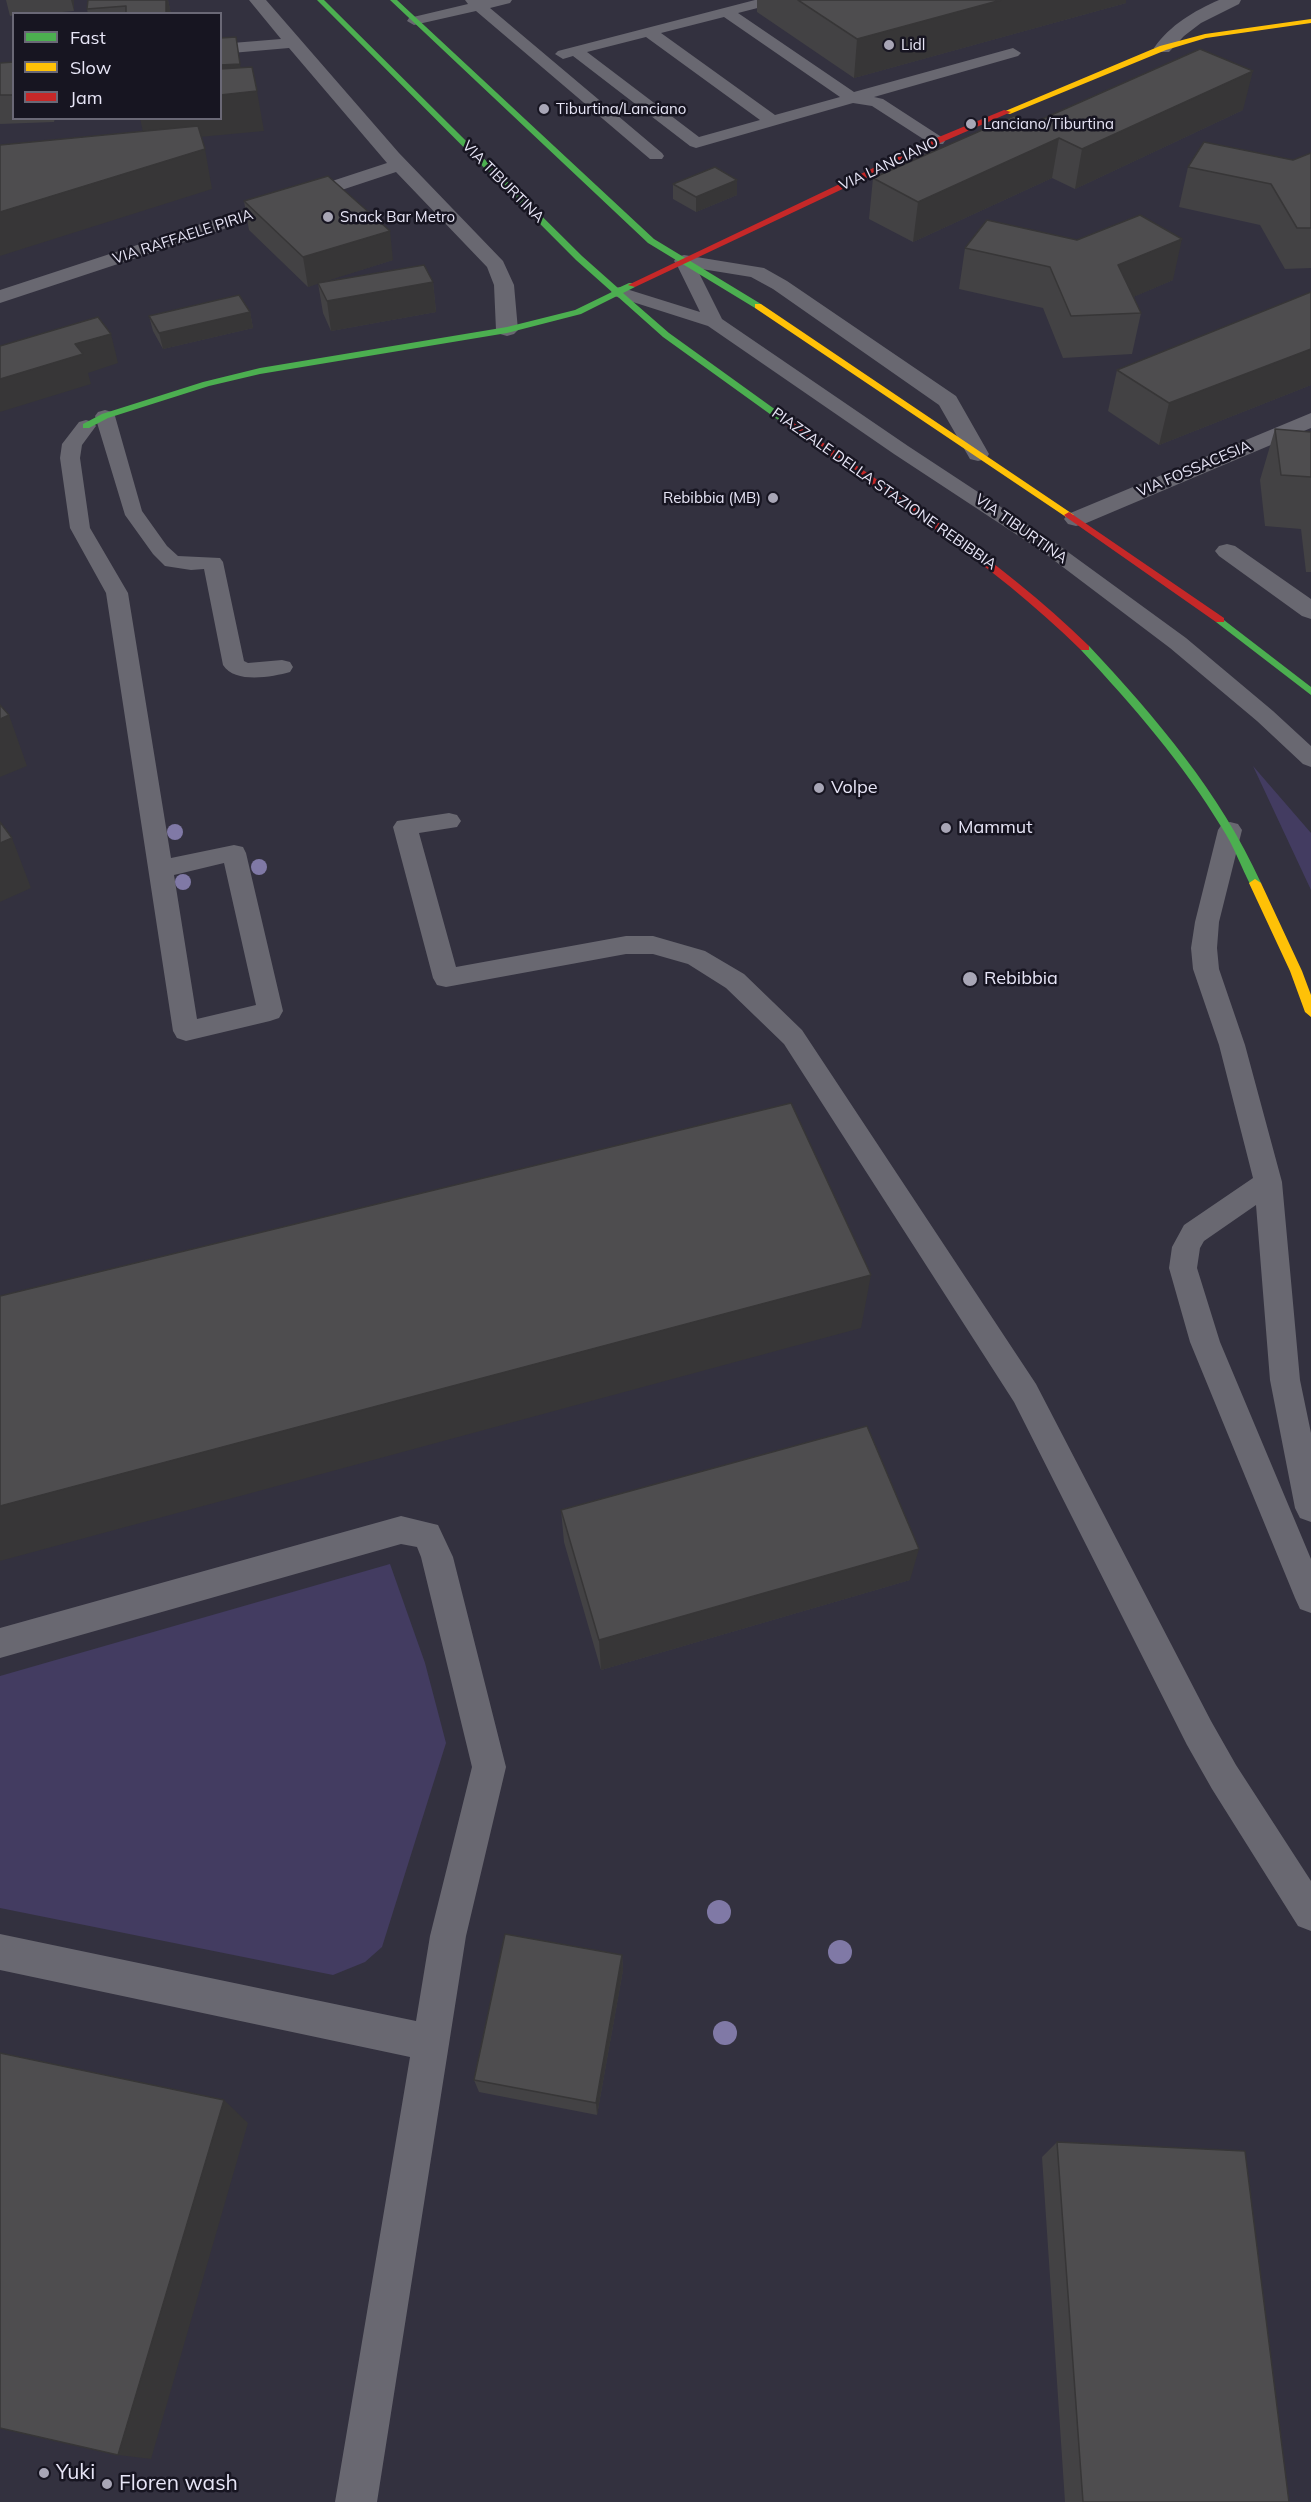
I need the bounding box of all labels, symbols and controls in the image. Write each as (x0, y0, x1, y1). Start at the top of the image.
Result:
legend (12, 12, 222, 120)
text: Fast (70, 26, 106, 49)
place label: Lidl (901, 36, 925, 54)
marker: Lidl (882, 38, 896, 52)
text: Slow (70, 56, 111, 79)
text: Jam (70, 86, 103, 109)
place label: Tiburtina/Lanciano (556, 100, 686, 118)
marker: Tiburtina/Lanciano (537, 102, 551, 116)
place label: Lanciano/Tiburtina (983, 115, 1114, 133)
marker: Lanciano/Tiburtina (964, 117, 978, 131)
street label: VIA LANCIANO (837, 133, 941, 195)
street label: VIA TIBURTINA (458, 137, 548, 227)
street label: VIA RAFFAELE PIRIA (111, 206, 255, 268)
place label: Snack Bar Metro (340, 208, 455, 226)
marker: Snack Bar Metro (321, 210, 335, 224)
street label: PIAZZALE DELLA STAZIONE REBIBBIA (768, 404, 1000, 574)
street label: VIA FOSSACESIA (1134, 437, 1254, 501)
place label: Rebibbia (MB) (663, 489, 761, 507)
street label: VIA TIBURTINA (971, 490, 1071, 568)
marker: Rebibbia (MB) (766, 491, 780, 505)
place label: Volpe (831, 777, 878, 799)
marker: Volpe (812, 781, 826, 795)
place label: Mammut (958, 817, 1033, 839)
marker: Mammut (939, 821, 953, 835)
place label: Rebibbia (984, 968, 1058, 990)
marker: Rebibbia (961, 970, 979, 988)
place label: Yuki (56, 2460, 95, 2486)
marker: Yuki (37, 2466, 51, 2480)
place label: Floren wash (119, 2471, 238, 2497)
marker: Floren wash (100, 2477, 114, 2491)

